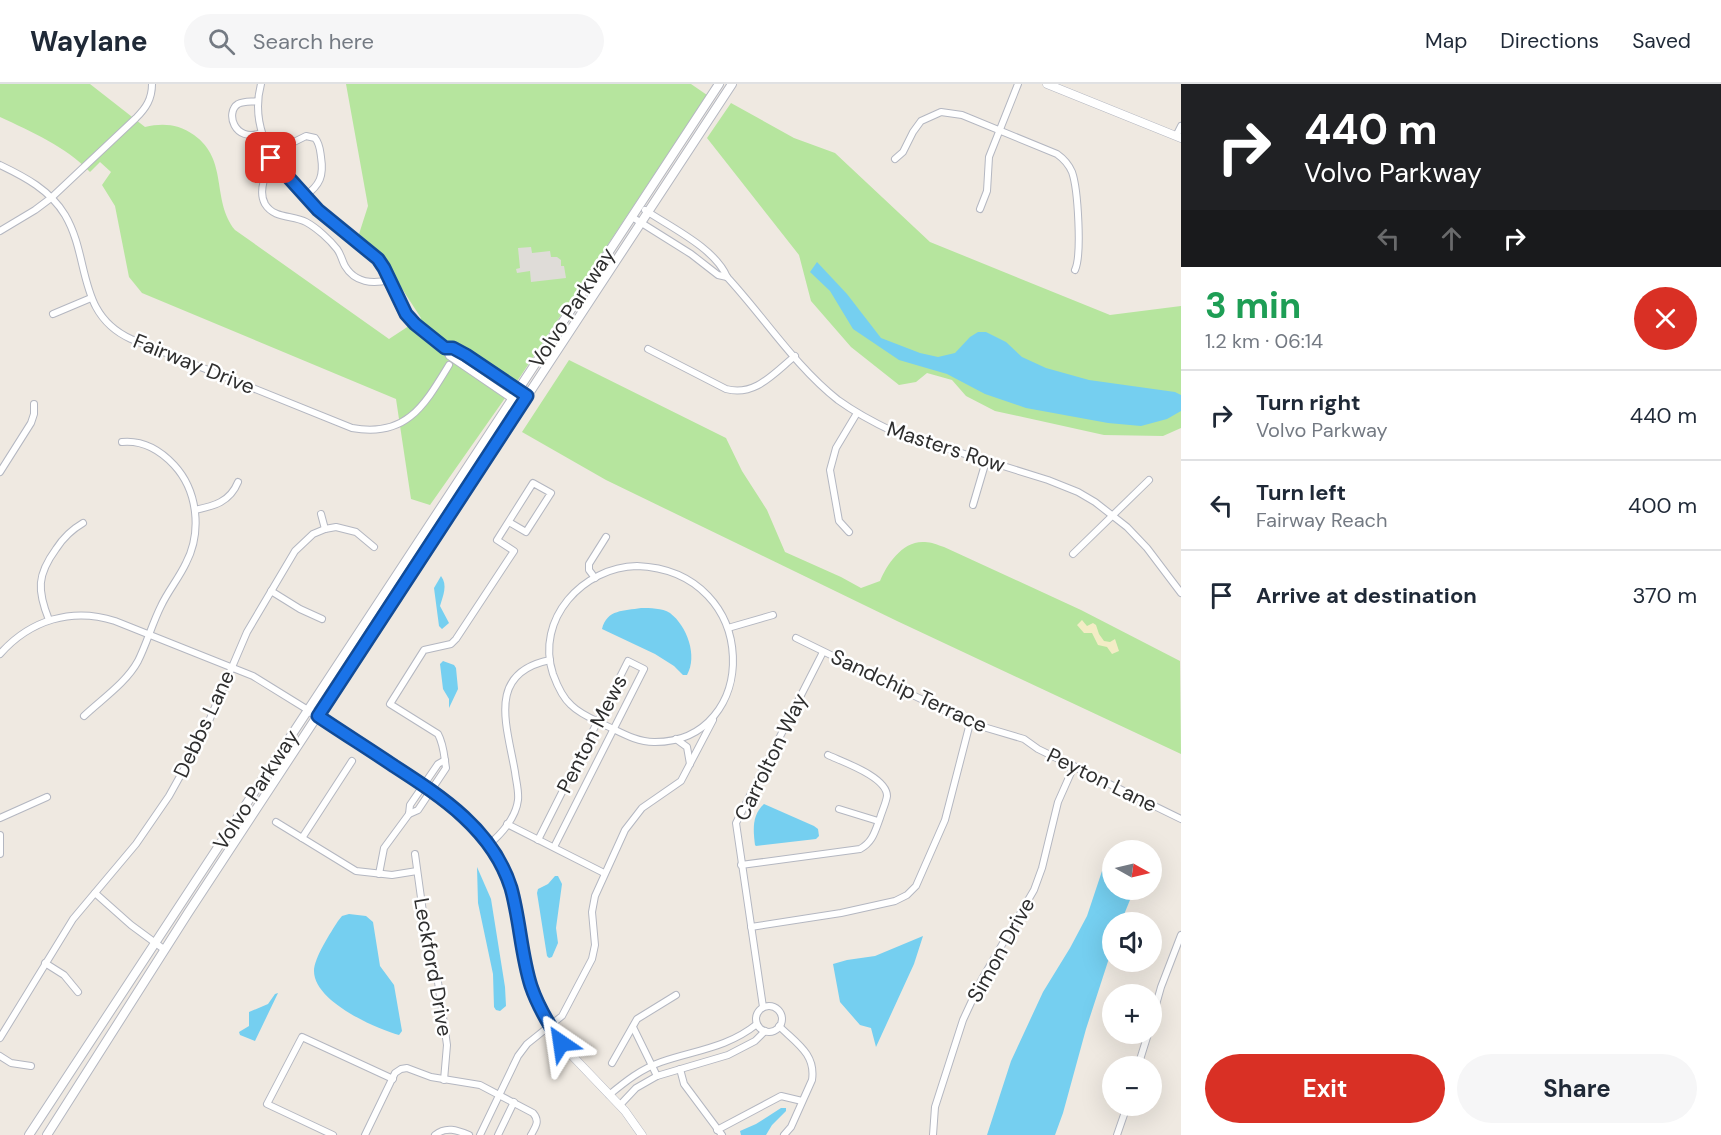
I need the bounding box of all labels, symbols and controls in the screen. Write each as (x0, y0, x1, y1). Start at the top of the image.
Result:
search box (184, 14, 604, 68)
text: Waylane (30, 23, 148, 60)
icon: search (205, 25, 238, 58)
text: Search here (253, 27, 374, 56)
text: Map (1425, 27, 1467, 55)
text: Directions (1500, 27, 1599, 55)
text: Saved (1632, 27, 1691, 55)
text: 440 m (1304, 102, 1438, 157)
icon: right (1205, 108, 1283, 186)
pin (245, 132, 296, 183)
icon: arrive (254, 141, 287, 174)
text: Volvo Parkway (1304, 155, 1482, 190)
icon: left (1372, 222, 1405, 255)
icon: ahead (1435, 222, 1468, 255)
icon: right (1498, 222, 1531, 255)
street label: Volvo Parkway (523, 242, 622, 374)
text: 3 min (1205, 282, 1301, 329)
button: close (1634, 287, 1697, 350)
street label: Fairway Drive (129, 327, 259, 401)
text: 1.2 km · 06:14 (1205, 328, 1323, 354)
text: Turn right (1256, 388, 1361, 417)
icon: right (1205, 399, 1238, 432)
text: 440 m (1630, 401, 1697, 430)
street label: Masters Row (883, 415, 1009, 479)
text: Volvo Parkway (1256, 417, 1388, 443)
text: Turn left (1256, 478, 1346, 507)
icon: left (1205, 489, 1238, 522)
text: 400 m (1628, 491, 1697, 520)
text: Fairway Reach (1256, 507, 1387, 533)
icon: arrive (1205, 579, 1238, 612)
text: Arrive at destination (1256, 581, 1477, 610)
text: 370 m (1632, 581, 1697, 610)
street label: Sandchip Terrace (826, 643, 992, 740)
street label: Debbs Lane (167, 666, 241, 782)
street label: Penton Mews (550, 670, 634, 798)
street label: Carrolton Way (728, 688, 814, 826)
street label: Volvo Parkway (207, 724, 306, 856)
street label: Peyton Lane (1042, 741, 1162, 819)
north arrow (1102, 840, 1162, 900)
map controls (1102, 840, 1162, 1116)
street label: Simon Drive (961, 893, 1041, 1007)
street label: Leckford Drive (407, 896, 459, 1039)
button: sound (1102, 912, 1162, 972)
button: + (1102, 984, 1162, 1044)
position arrow (529, 1011, 593, 1075)
button: Exit (1205, 1054, 1445, 1123)
button: Share (1457, 1054, 1697, 1123)
button: − (1102, 1056, 1162, 1116)

